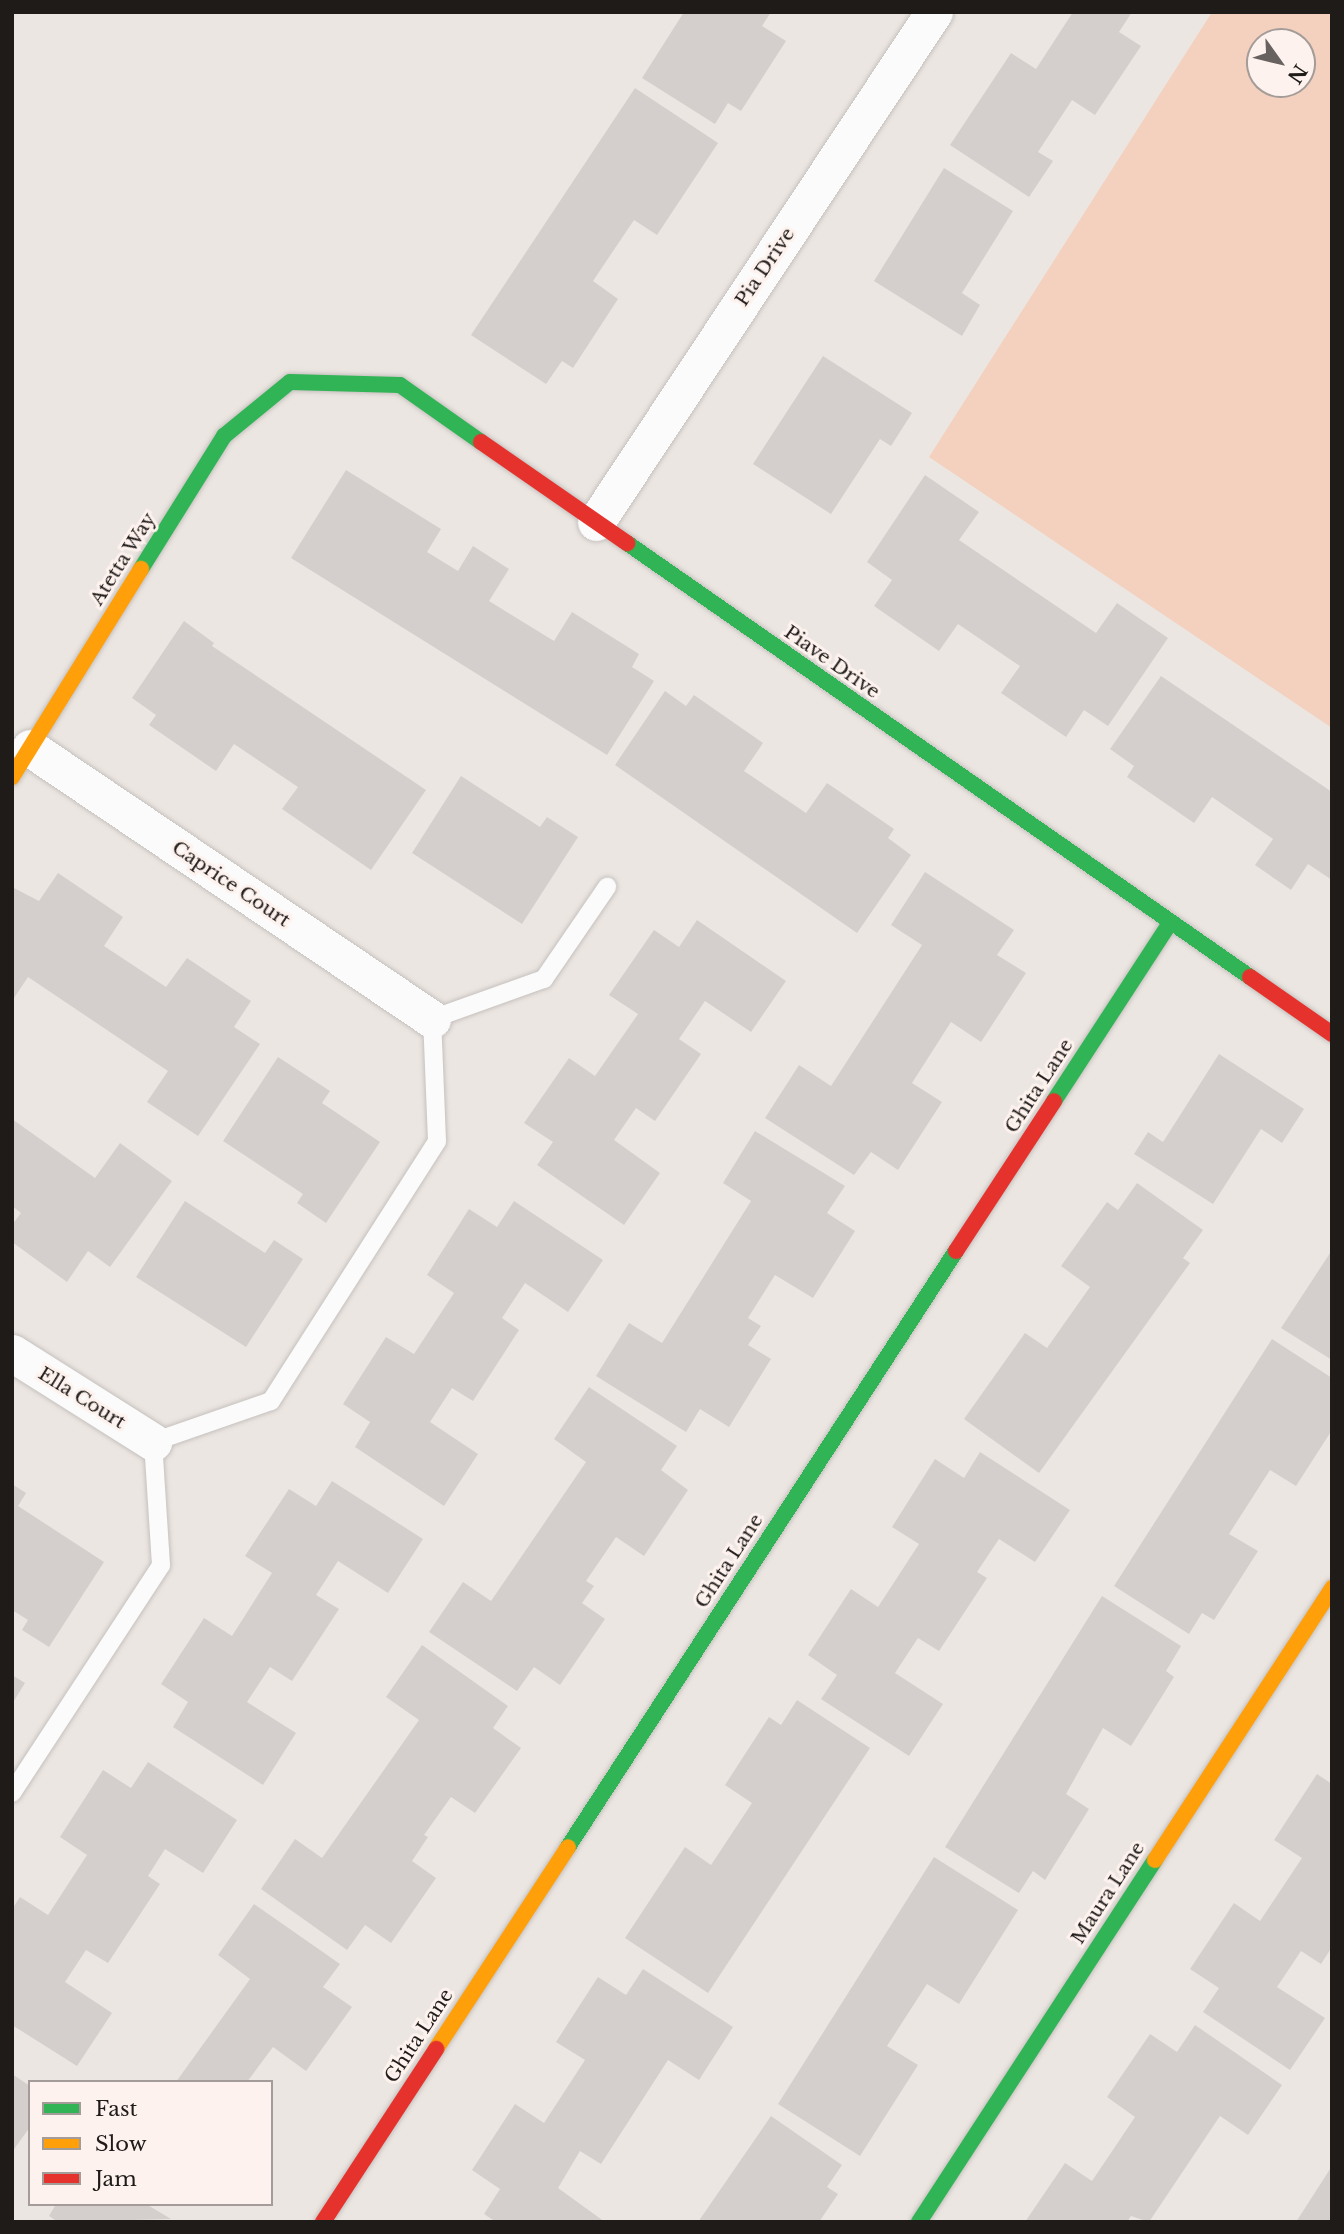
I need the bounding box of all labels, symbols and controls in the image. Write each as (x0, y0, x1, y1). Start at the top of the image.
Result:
north arrow (1246, 28, 1316, 98)
text: N (1283, 60, 1312, 88)
street label: Pia Drive (730, 223, 800, 311)
street label: Atetta Way (85, 508, 161, 610)
street label: Piave Drive (780, 621, 884, 703)
street label: Caprice Court (168, 836, 294, 932)
street label: Ghita Lane (1000, 1035, 1078, 1137)
street label: Ella Court (34, 1362, 130, 1434)
street label: Ghita Lane (690, 1510, 768, 1612)
street label: Maura Lane (1066, 1838, 1150, 1948)
street label: Ghita Lane (380, 1985, 458, 2087)
legend (28, 2080, 273, 2206)
text: Fast (95, 2096, 137, 2122)
text: Slow (95, 2131, 147, 2157)
text: Jam (95, 2166, 137, 2192)

